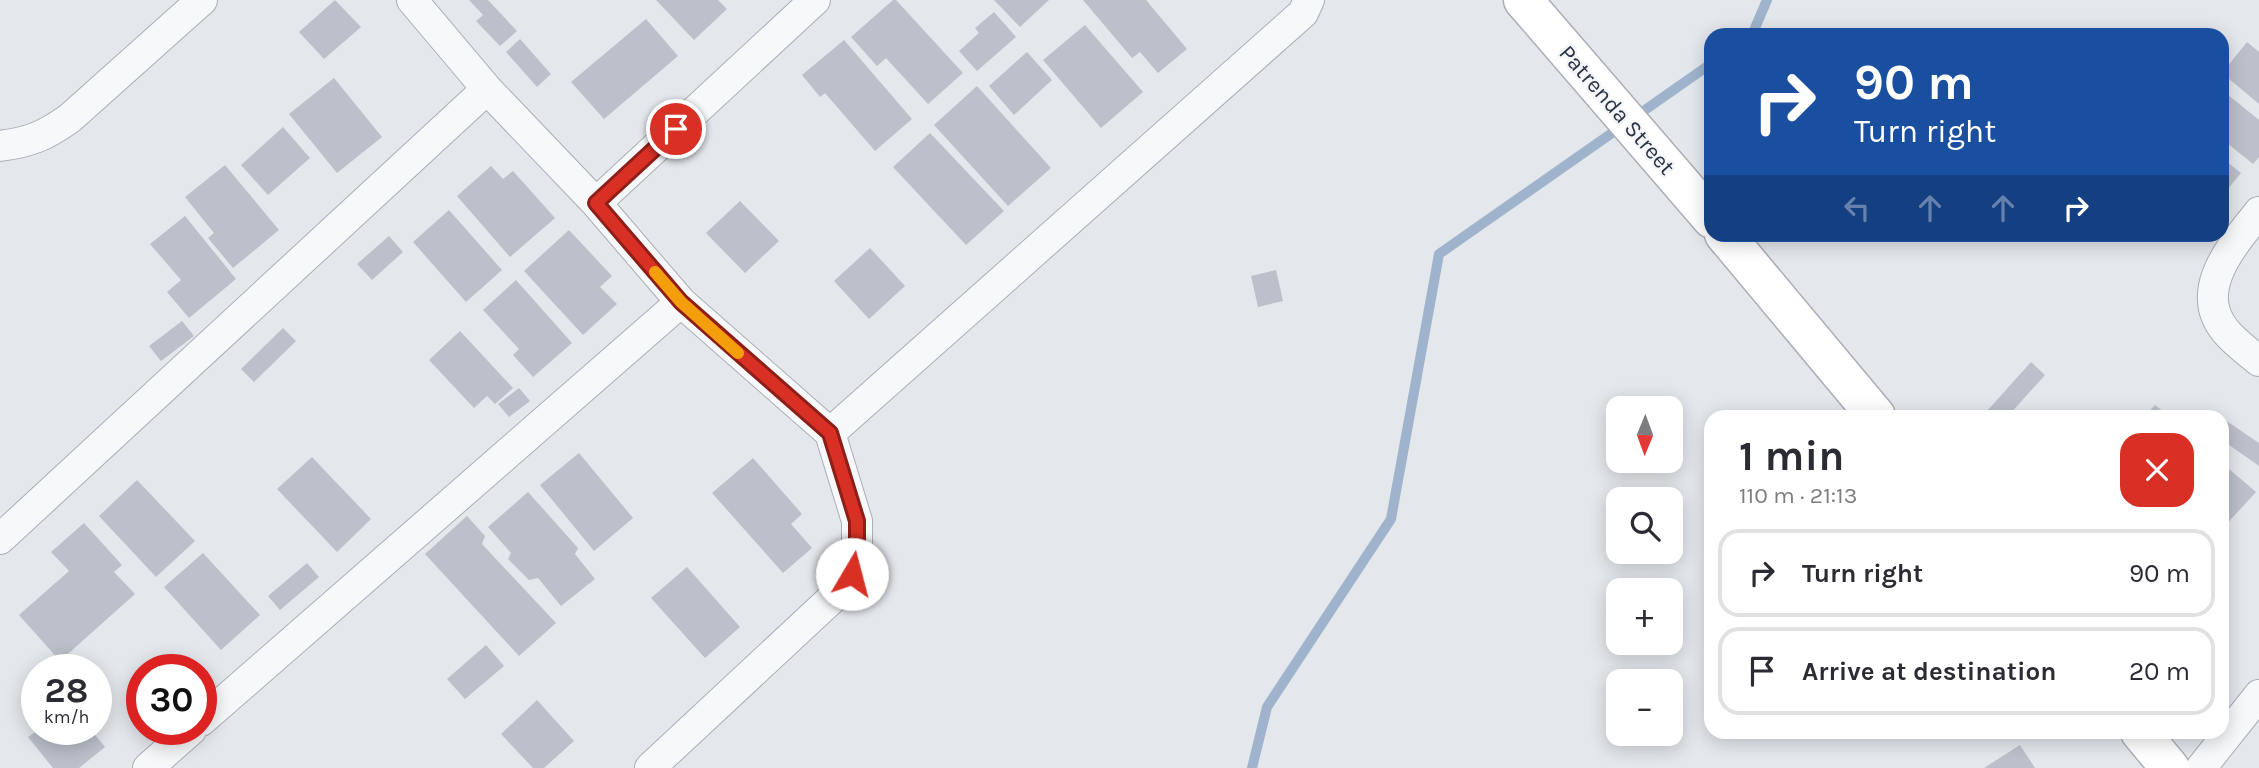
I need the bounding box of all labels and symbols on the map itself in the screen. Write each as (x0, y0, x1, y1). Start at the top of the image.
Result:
street label: Patrenda Street (1553, 40, 1681, 181)
pin (646, 99, 706, 159)
north arrow (1606, 396, 1684, 472)
position arrow (815, 537, 889, 611)
speed limit sign: 30 (126, 654, 217, 745)

